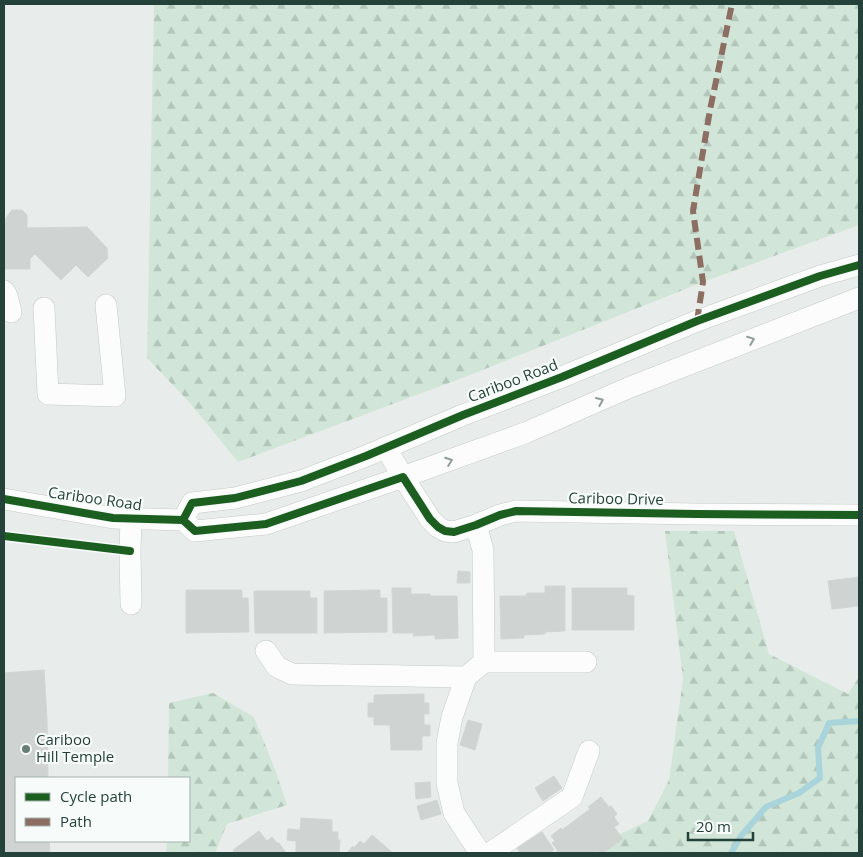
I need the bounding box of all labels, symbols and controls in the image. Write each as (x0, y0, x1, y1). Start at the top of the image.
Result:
one-way arrow (746, 336, 754, 346)
street label: Cariboo Road (465, 354, 560, 406)
one-way arrow (595, 396, 604, 407)
one-way arrow (444, 457, 453, 467)
street label: Cariboo Road (47, 482, 143, 514)
street label: Cariboo Drive (568, 487, 664, 509)
place label: Cariboo Hill Temple (36, 729, 114, 766)
marker: Cariboo Hill Temple (20, 743, 32, 755)
legend (15, 777, 190, 842)
text: Cycle path (60, 786, 132, 806)
scale bar (688, 810, 753, 842)
text: Path (60, 811, 92, 831)
text: 20 m (696, 816, 731, 836)

